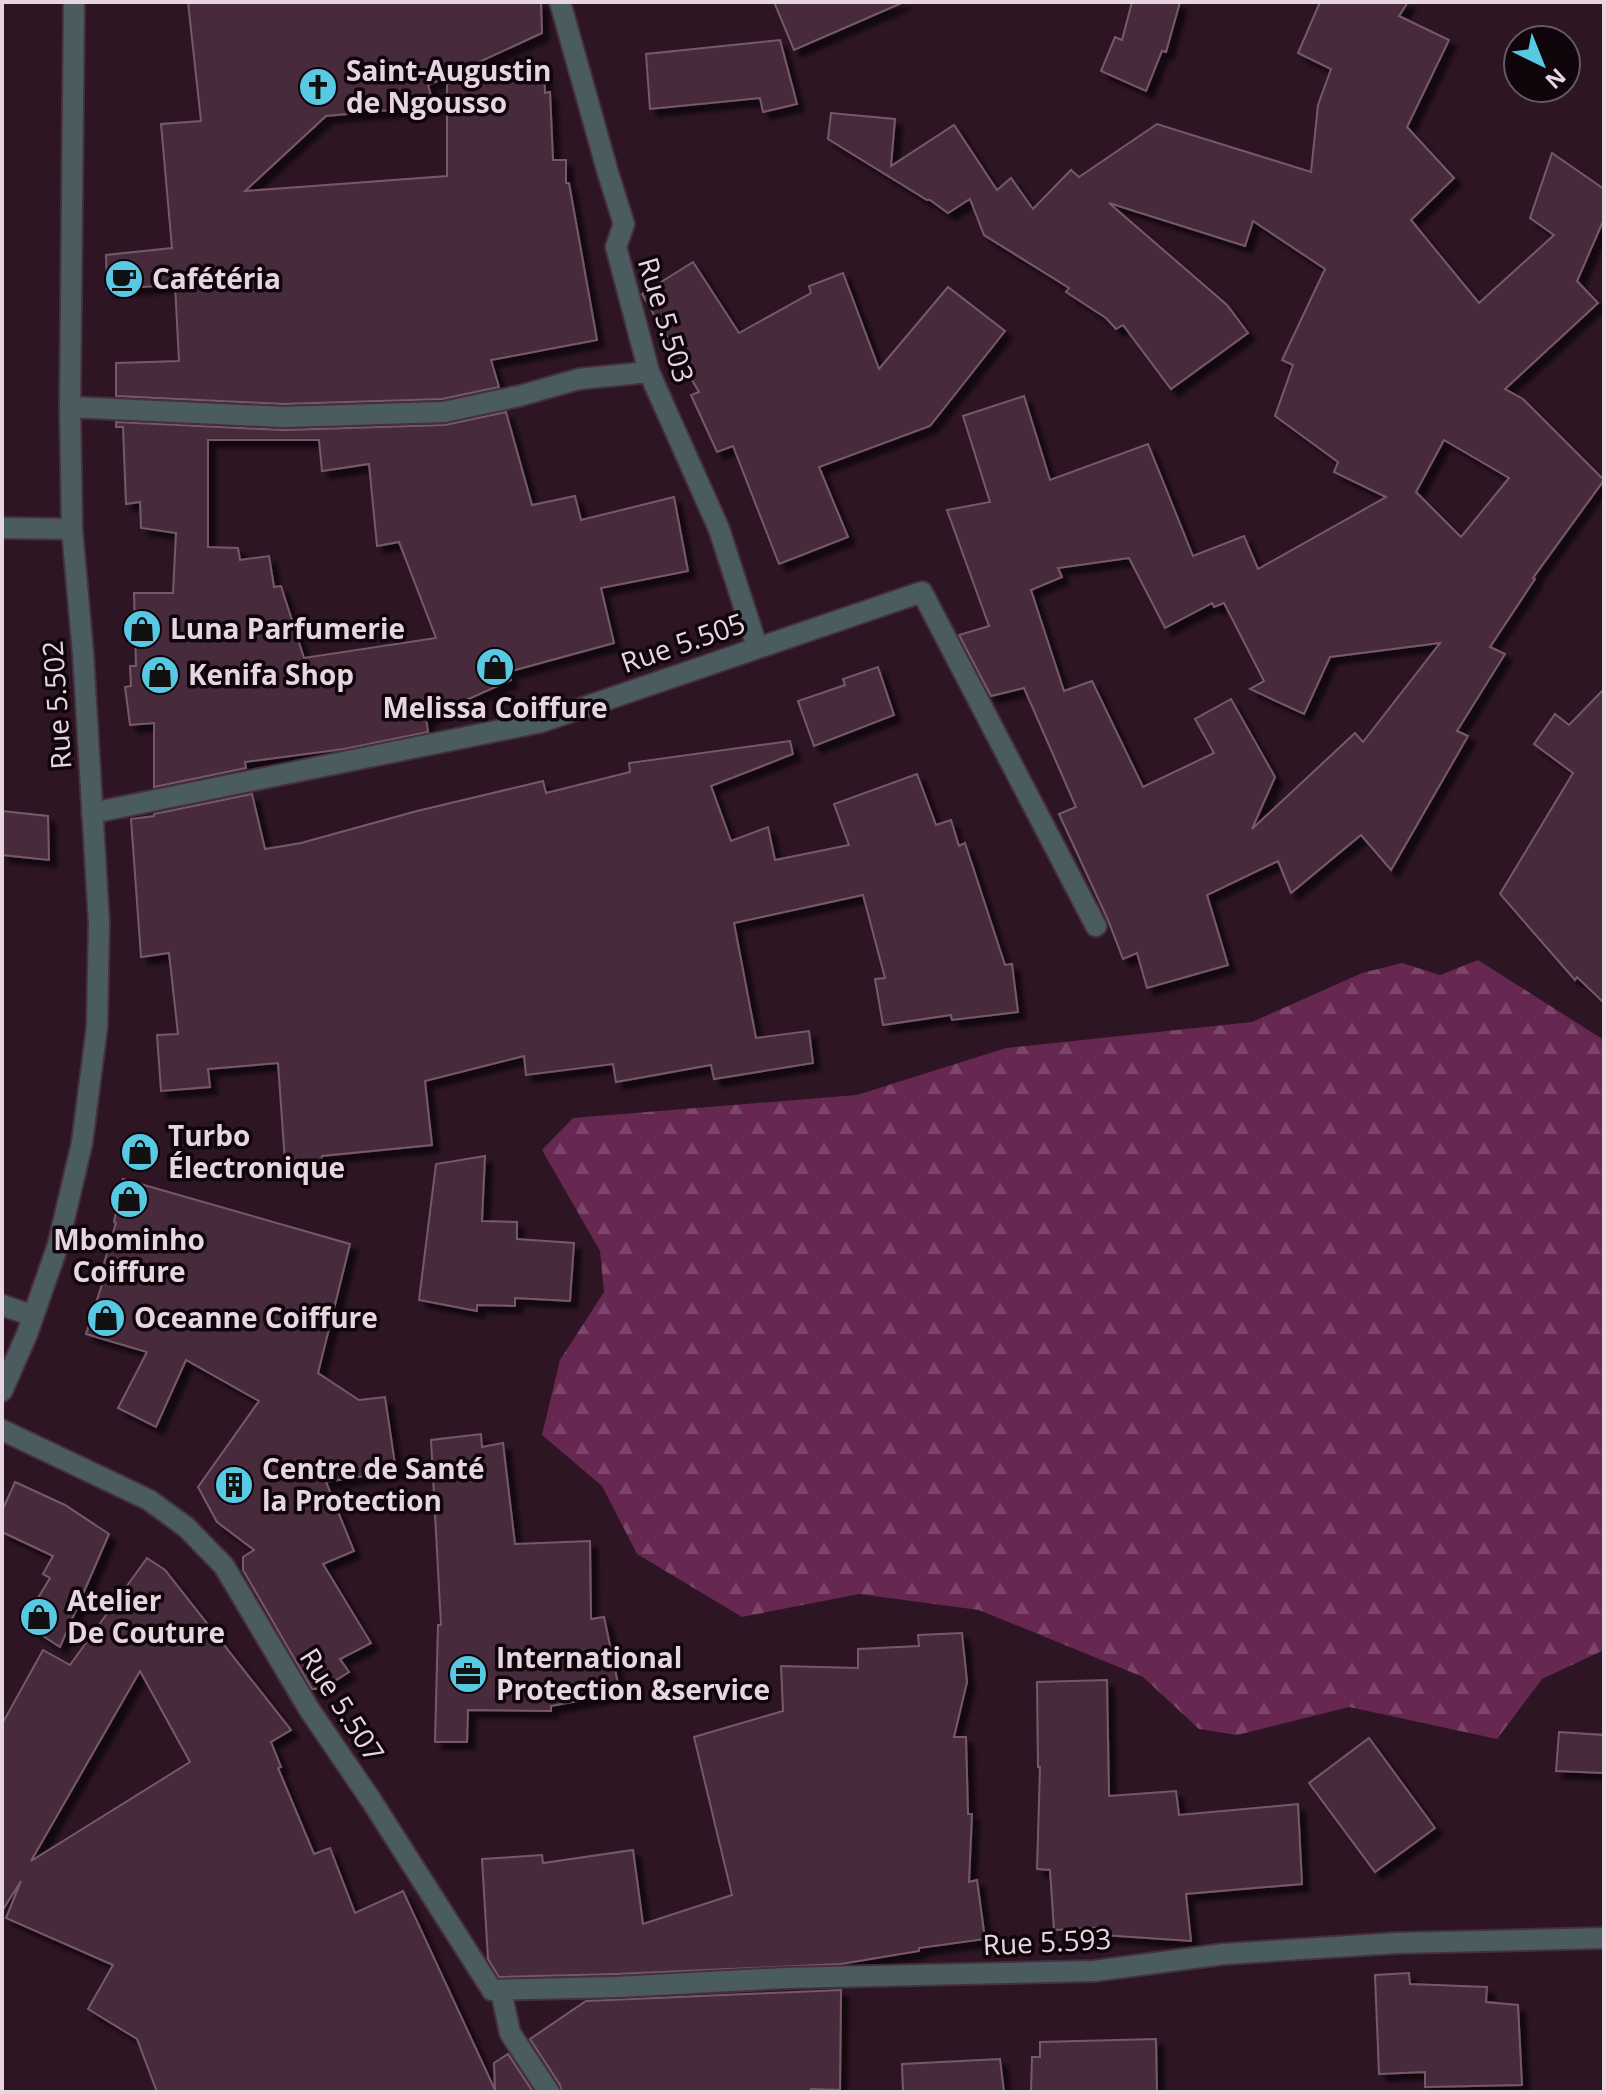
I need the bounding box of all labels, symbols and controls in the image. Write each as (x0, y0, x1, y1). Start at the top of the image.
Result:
north arrow (1502, 24, 1582, 104)
place label: Saint-Augustin de Ngousso (346, 51, 551, 121)
text: N (1540, 62, 1573, 96)
church icon: Saint-Augustin de Ngousso (297, 66, 339, 108)
street label: Rue 5.503 (630, 253, 704, 387)
cafe icon: Cafétéria (103, 258, 145, 300)
place label: Cafétéria (152, 259, 281, 297)
street label: Rue 5.505 (616, 603, 750, 681)
shop icon: Luna Parfumerie (121, 608, 163, 650)
place label: Luna Parfumerie (170, 609, 405, 647)
street label: Rue 5.502 (33, 639, 79, 771)
shop icon: Melissa Coiffure (474, 646, 516, 688)
shop icon: Kenifa Shop (139, 654, 181, 696)
place label: Kenifa Shop (188, 655, 354, 693)
place label: Melissa Coiffure (382, 688, 608, 726)
place label: Turbo Électronique (168, 1116, 345, 1186)
shop icon: Turbo Électronique (119, 1131, 161, 1173)
shop icon: Mbominho Coiffure (108, 1178, 150, 1220)
place label: Mbominho Coiffure (53, 1220, 205, 1290)
shop icon: Oceanne Coiffure (85, 1297, 127, 1339)
place label: Oceanne Coiffure (134, 1298, 378, 1336)
place label: Centre de Santé la Protection (262, 1449, 484, 1519)
building icon: Centre de Santé la Protection (213, 1464, 255, 1506)
place label: Atelier De Couture (67, 1581, 225, 1651)
shop icon: Atelier De Couture (18, 1596, 60, 1638)
place label: International Protection &service (496, 1638, 770, 1708)
street label: Rue 5.507 (292, 1640, 394, 1769)
office icon: International Protection &service (447, 1653, 489, 1695)
street label: Rue 5.593 (982, 1919, 1112, 1963)

